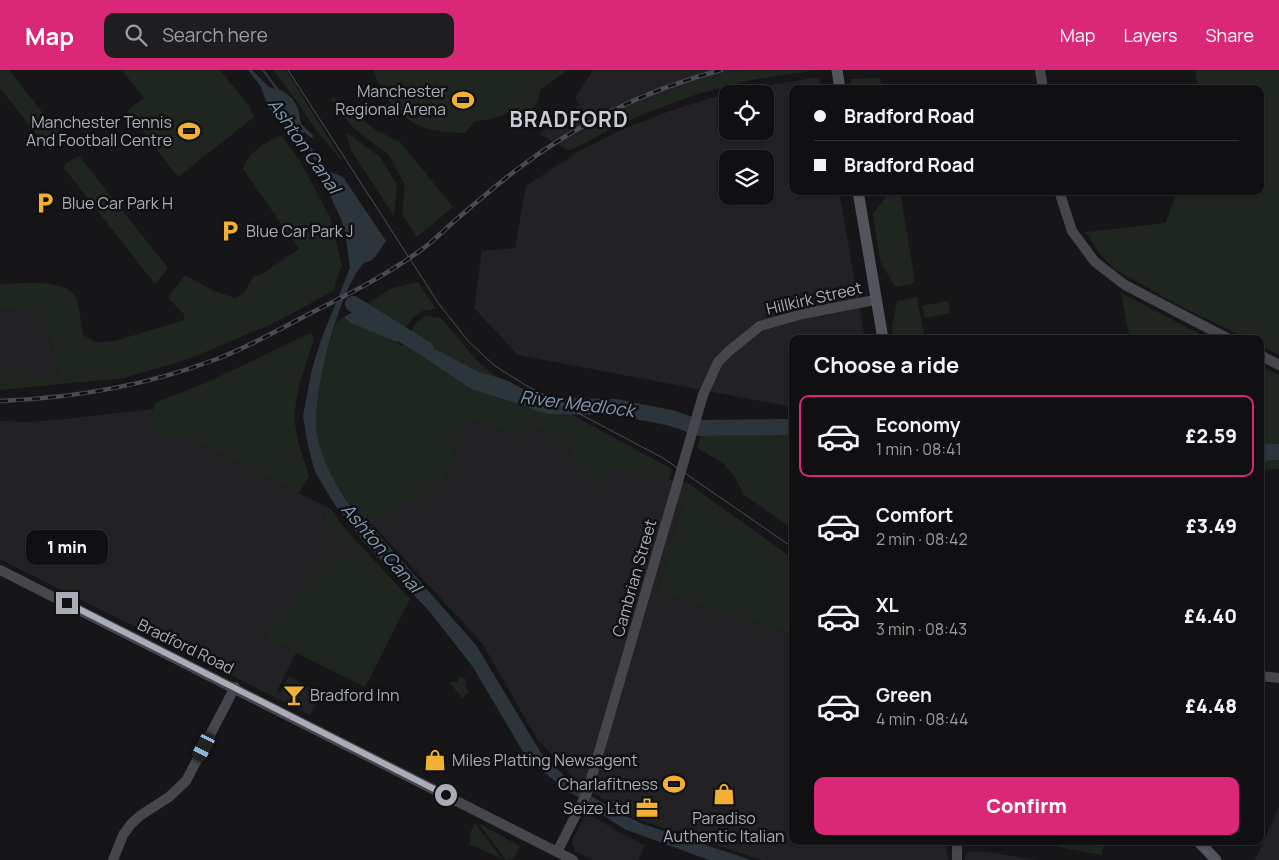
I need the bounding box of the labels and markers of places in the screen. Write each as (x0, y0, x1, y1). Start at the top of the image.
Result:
place label: Manchester Regional Arena (335, 80, 446, 120)
sports icon: Manchester Regional Arena (450, 87, 476, 113)
place label: Manchester Tennis And Football Centre (26, 111, 172, 151)
sports icon: Manchester Tennis And Football Centre (176, 118, 202, 144)
parking icon: Blue Car Park H (32, 190, 58, 216)
place label: Blue Car Park H (62, 192, 173, 214)
parking icon: Blue Car Park J (217, 218, 243, 244)
place label: Blue Car Park J (246, 220, 353, 242)
bar icon: Bradford Inn (281, 682, 307, 708)
place label: Bradford Inn (310, 684, 399, 706)
shop icon: Miles Platting Newsagent (422, 747, 448, 773)
place label: Miles Platting Newsagent (452, 749, 638, 771)
sports icon: Charlafitness (661, 771, 687, 797)
place label: Charlafitness (558, 773, 658, 795)
shop icon: Paradiso Authentic Italian (711, 781, 737, 807)
office icon: Seize Ltd (634, 795, 660, 821)
place label: Seize Ltd (563, 797, 630, 819)
place label: Paradiso Authentic Italian (663, 807, 785, 847)

